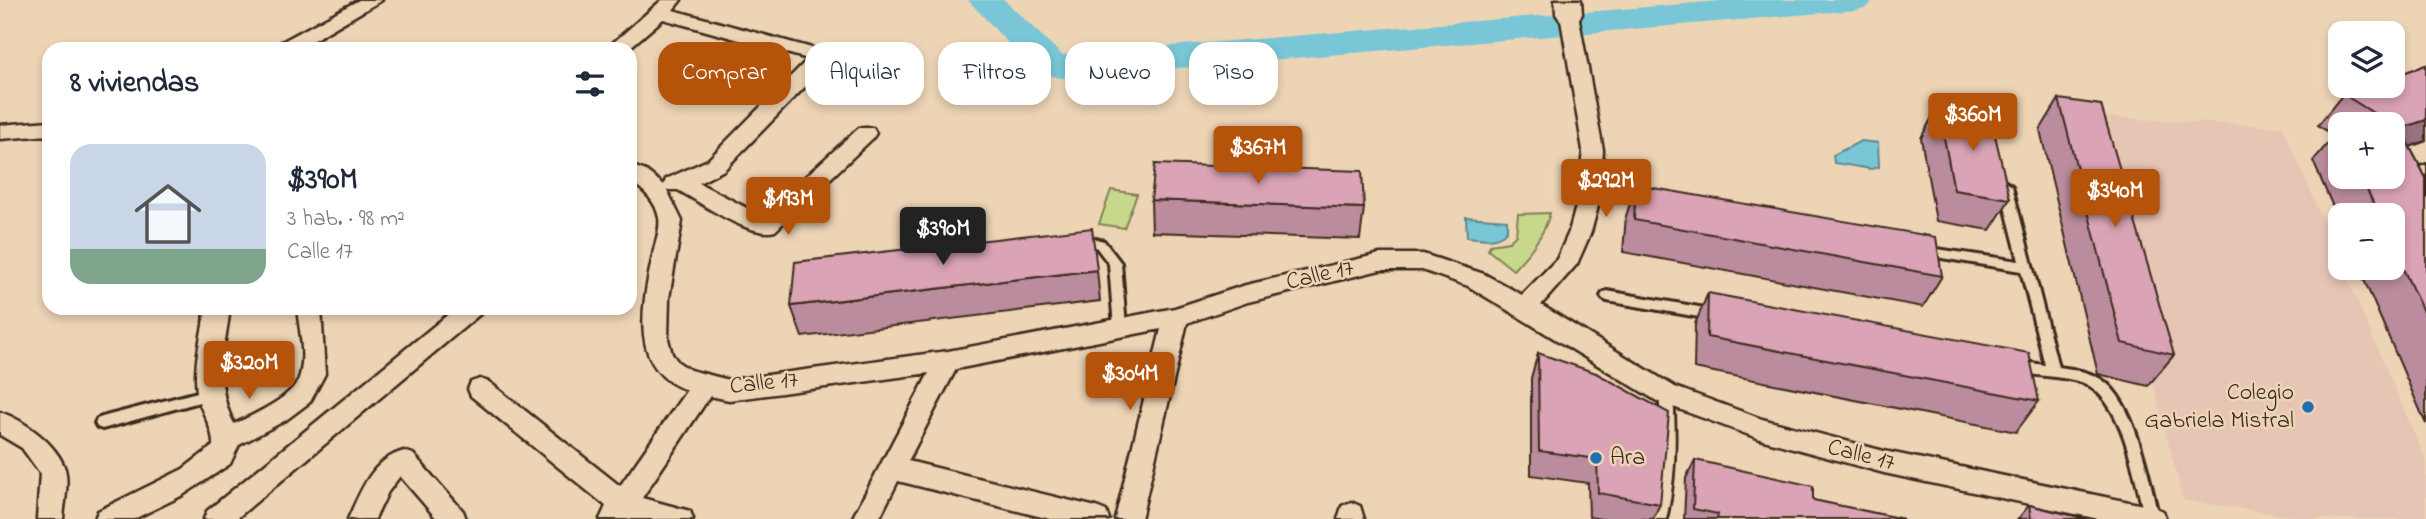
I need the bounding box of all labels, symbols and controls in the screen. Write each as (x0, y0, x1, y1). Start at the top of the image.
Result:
map controls (2328, 21, 2405, 280)
button: layers (2328, 21, 2405, 98)
chip: Comprar (658, 42, 791, 105)
chip: Alquilar (805, 42, 924, 105)
chip: Filtros (938, 42, 1051, 105)
chip: Nuevo (1065, 42, 1175, 105)
chip: Piso (1189, 42, 1278, 105)
text: 8 viviendas (70, 62, 199, 106)
icon: filters (571, 65, 609, 103)
pin: $360M (1924, 94, 2022, 153)
text: $360M (1944, 99, 2002, 132)
button: + (2328, 112, 2405, 189)
pin: $367M (1209, 127, 1307, 186)
text: $367M (1230, 132, 1286, 165)
text: $390M (287, 159, 358, 203)
pin: $292M (1557, 160, 1655, 219)
text: $292M (1577, 165, 1635, 198)
pin: $340M (2066, 170, 2164, 229)
icon: home (126, 172, 210, 256)
text: $340M (2087, 175, 2143, 208)
pin: $193M (739, 177, 837, 237)
text: $193M (762, 183, 814, 216)
text: 3 hab. · 98 m² (287, 203, 405, 236)
button: − (2328, 203, 2405, 280)
pin: $390M (894, 208, 992, 267)
text: $390M (916, 213, 970, 246)
text: Calle 17 (287, 236, 353, 269)
street label: Calle 17 (1283, 251, 1357, 301)
pin: $320M (200, 342, 298, 401)
text: $320M (220, 347, 278, 380)
pin: $304M (1081, 352, 1179, 412)
text: $304M (1102, 358, 1158, 391)
street label: Calle 17 (728, 363, 800, 405)
place label: Colegio Gabriela Mistral (2144, 376, 2294, 439)
marker: Colegio Gabriela Mistral (2300, 399, 2316, 415)
street label: Calle 17 (1824, 431, 1899, 481)
place label: Ara (1610, 441, 1645, 476)
marker: Ara (1588, 450, 1604, 466)

